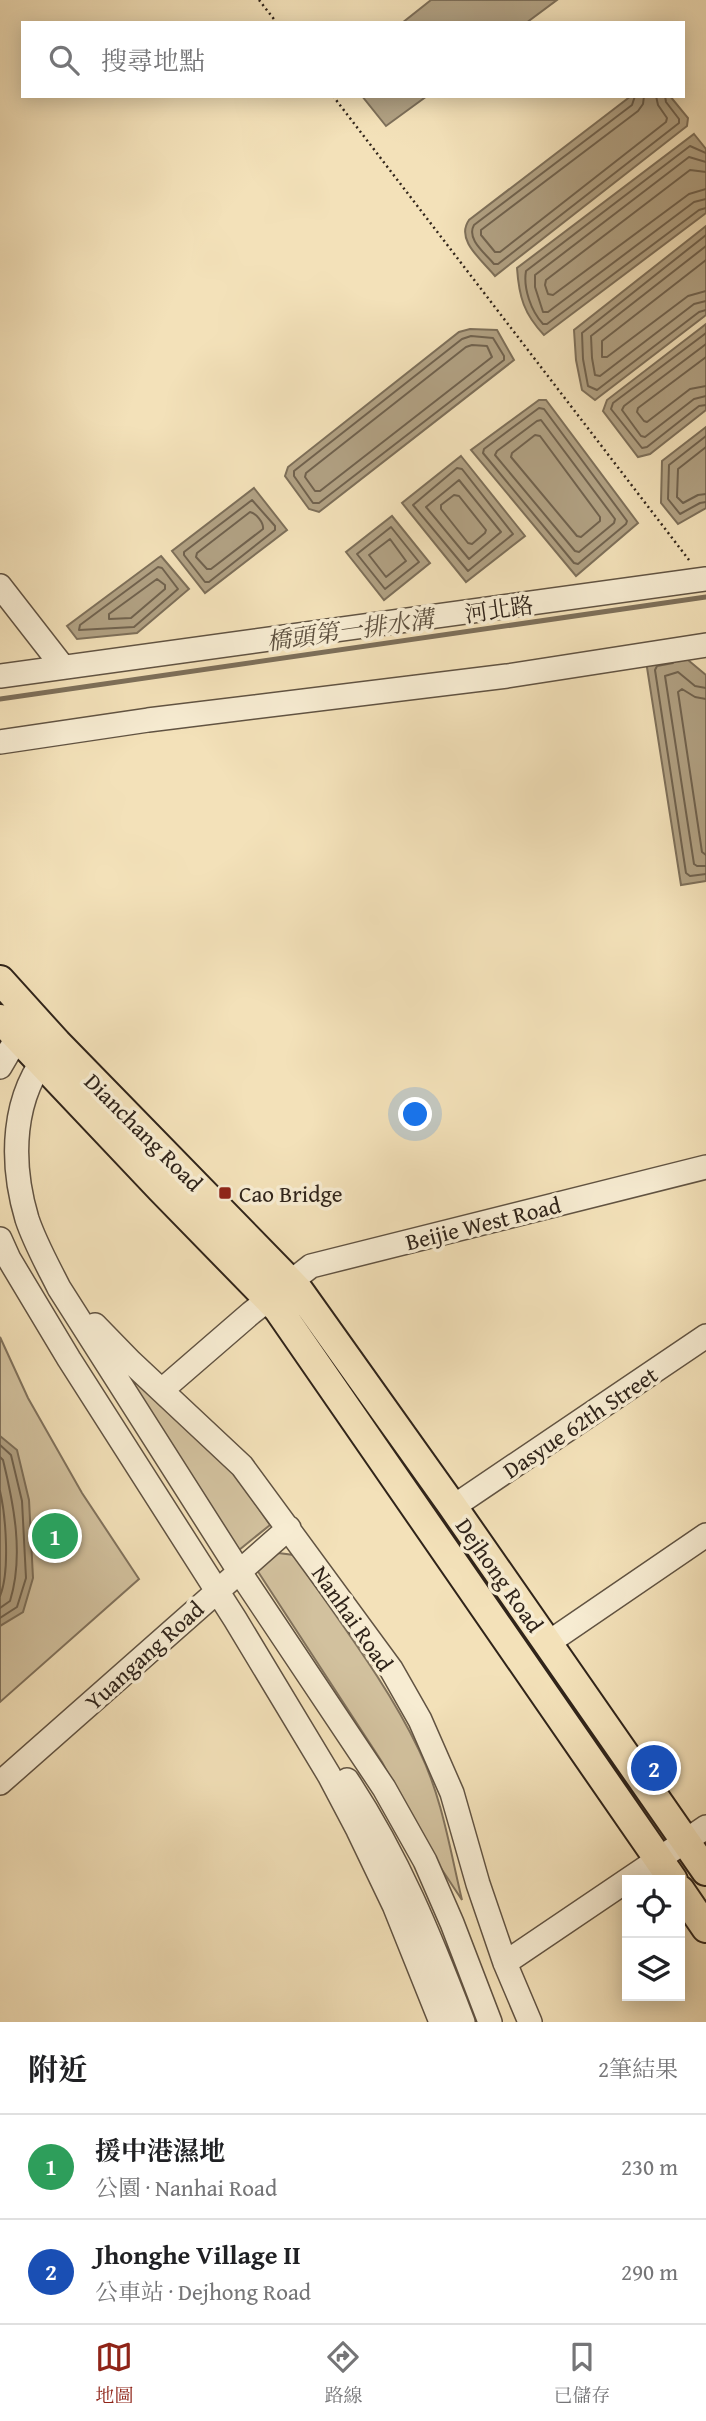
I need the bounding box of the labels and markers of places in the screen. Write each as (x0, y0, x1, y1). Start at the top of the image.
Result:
place label: Cao Bridge (239, 1177, 343, 1210)
marker: Cao Bridge (217, 1185, 233, 1201)
pin: 1 (32, 1510, 78, 1562)
pin: 2 (631, 1742, 677, 1794)

